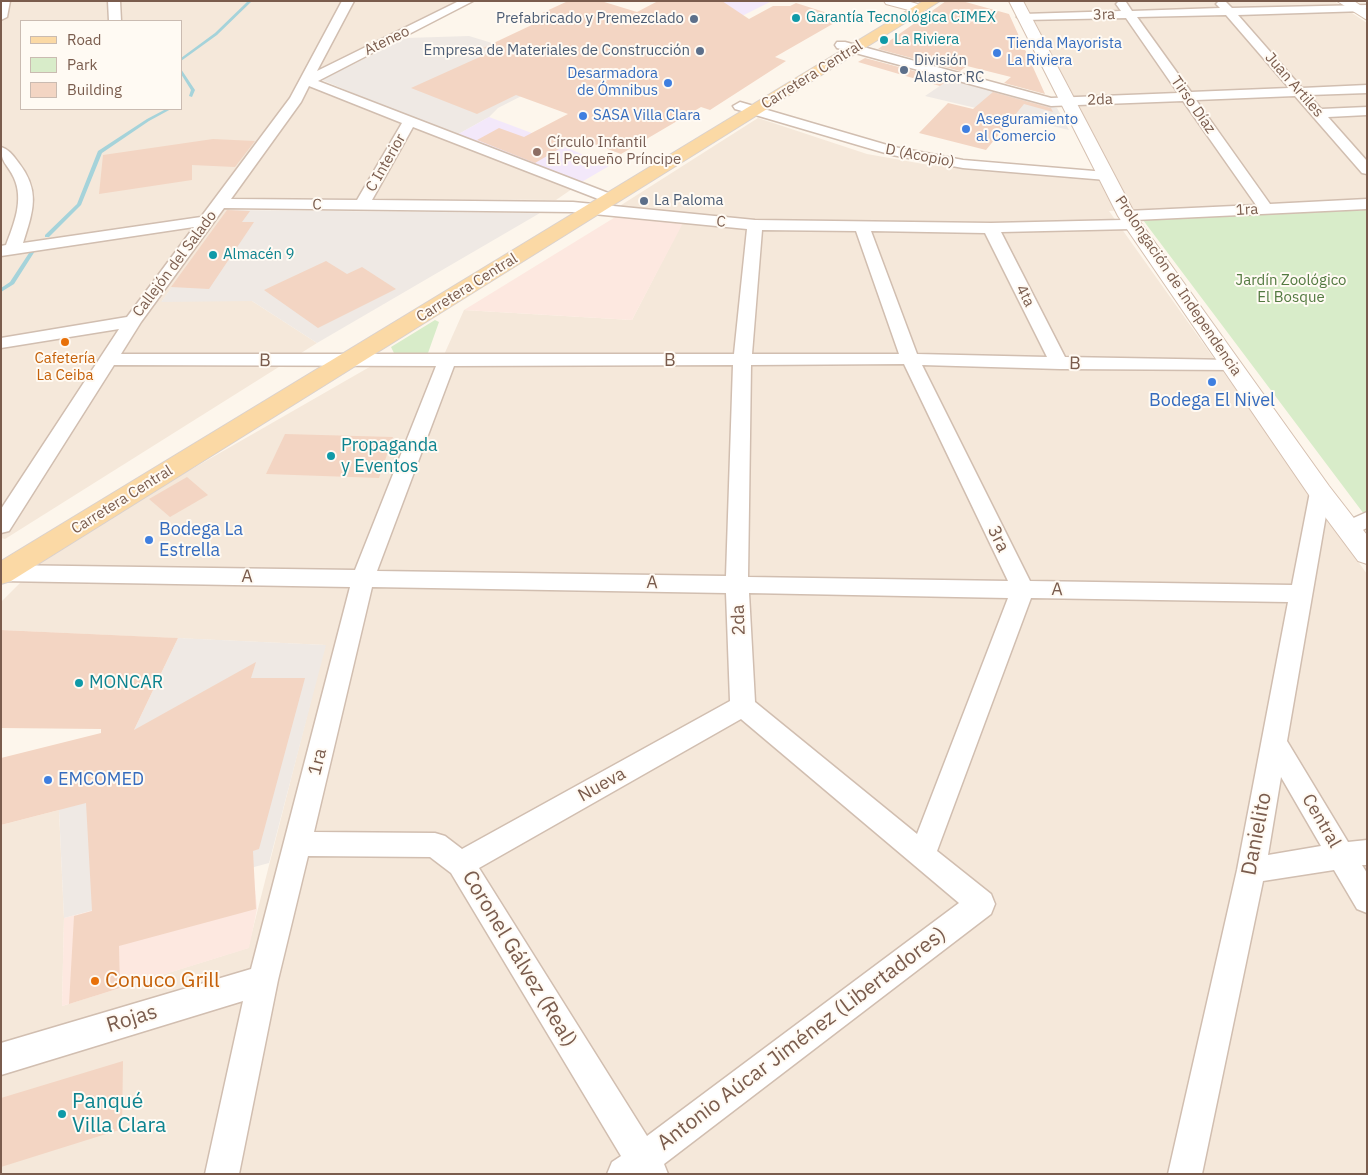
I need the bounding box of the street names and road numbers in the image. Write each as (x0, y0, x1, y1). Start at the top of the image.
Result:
street label: 3ra (1092, 6, 1116, 24)
street label: Ateneo (361, 22, 413, 60)
street label: Carretera Central (758, 37, 866, 113)
street label: Juan Artiles (1261, 49, 1327, 121)
street label: Tirso Díaz (1167, 73, 1219, 137)
street label: 2da (1087, 91, 1113, 109)
street label: C Interior (362, 131, 410, 195)
street label: D (Acopio) (884, 140, 956, 172)
street label: Prolongación de Independencia (1111, 192, 1245, 380)
street label: C (312, 196, 322, 214)
street label: 1ra (1235, 200, 1259, 220)
street label: Callejón del Salado (129, 207, 221, 321)
street label: C (716, 213, 726, 231)
street label: Carretera Central (413, 250, 521, 326)
street label: 4ta (1012, 282, 1038, 310)
street label: B (259, 350, 271, 372)
street label: B (664, 350, 676, 372)
street label: B (1069, 353, 1081, 375)
street label: Carretera Central (68, 462, 176, 538)
street label: 3ra (982, 522, 1014, 556)
street label: A (241, 566, 253, 588)
street label: A (646, 572, 658, 594)
street label: A (1051, 579, 1063, 601)
street label: 2da (728, 604, 750, 636)
street label: 1ra (304, 746, 332, 778)
street label: Nueva (574, 763, 630, 807)
street label: Danielito (1237, 790, 1277, 878)
street label: Central (1297, 790, 1345, 852)
street label: Coronel Gálvez (Real) (456, 866, 582, 1052)
street label: Antonio Aúcar Jiménez (Libertadores) (653, 922, 951, 1156)
street label: Rojas (104, 999, 160, 1039)

